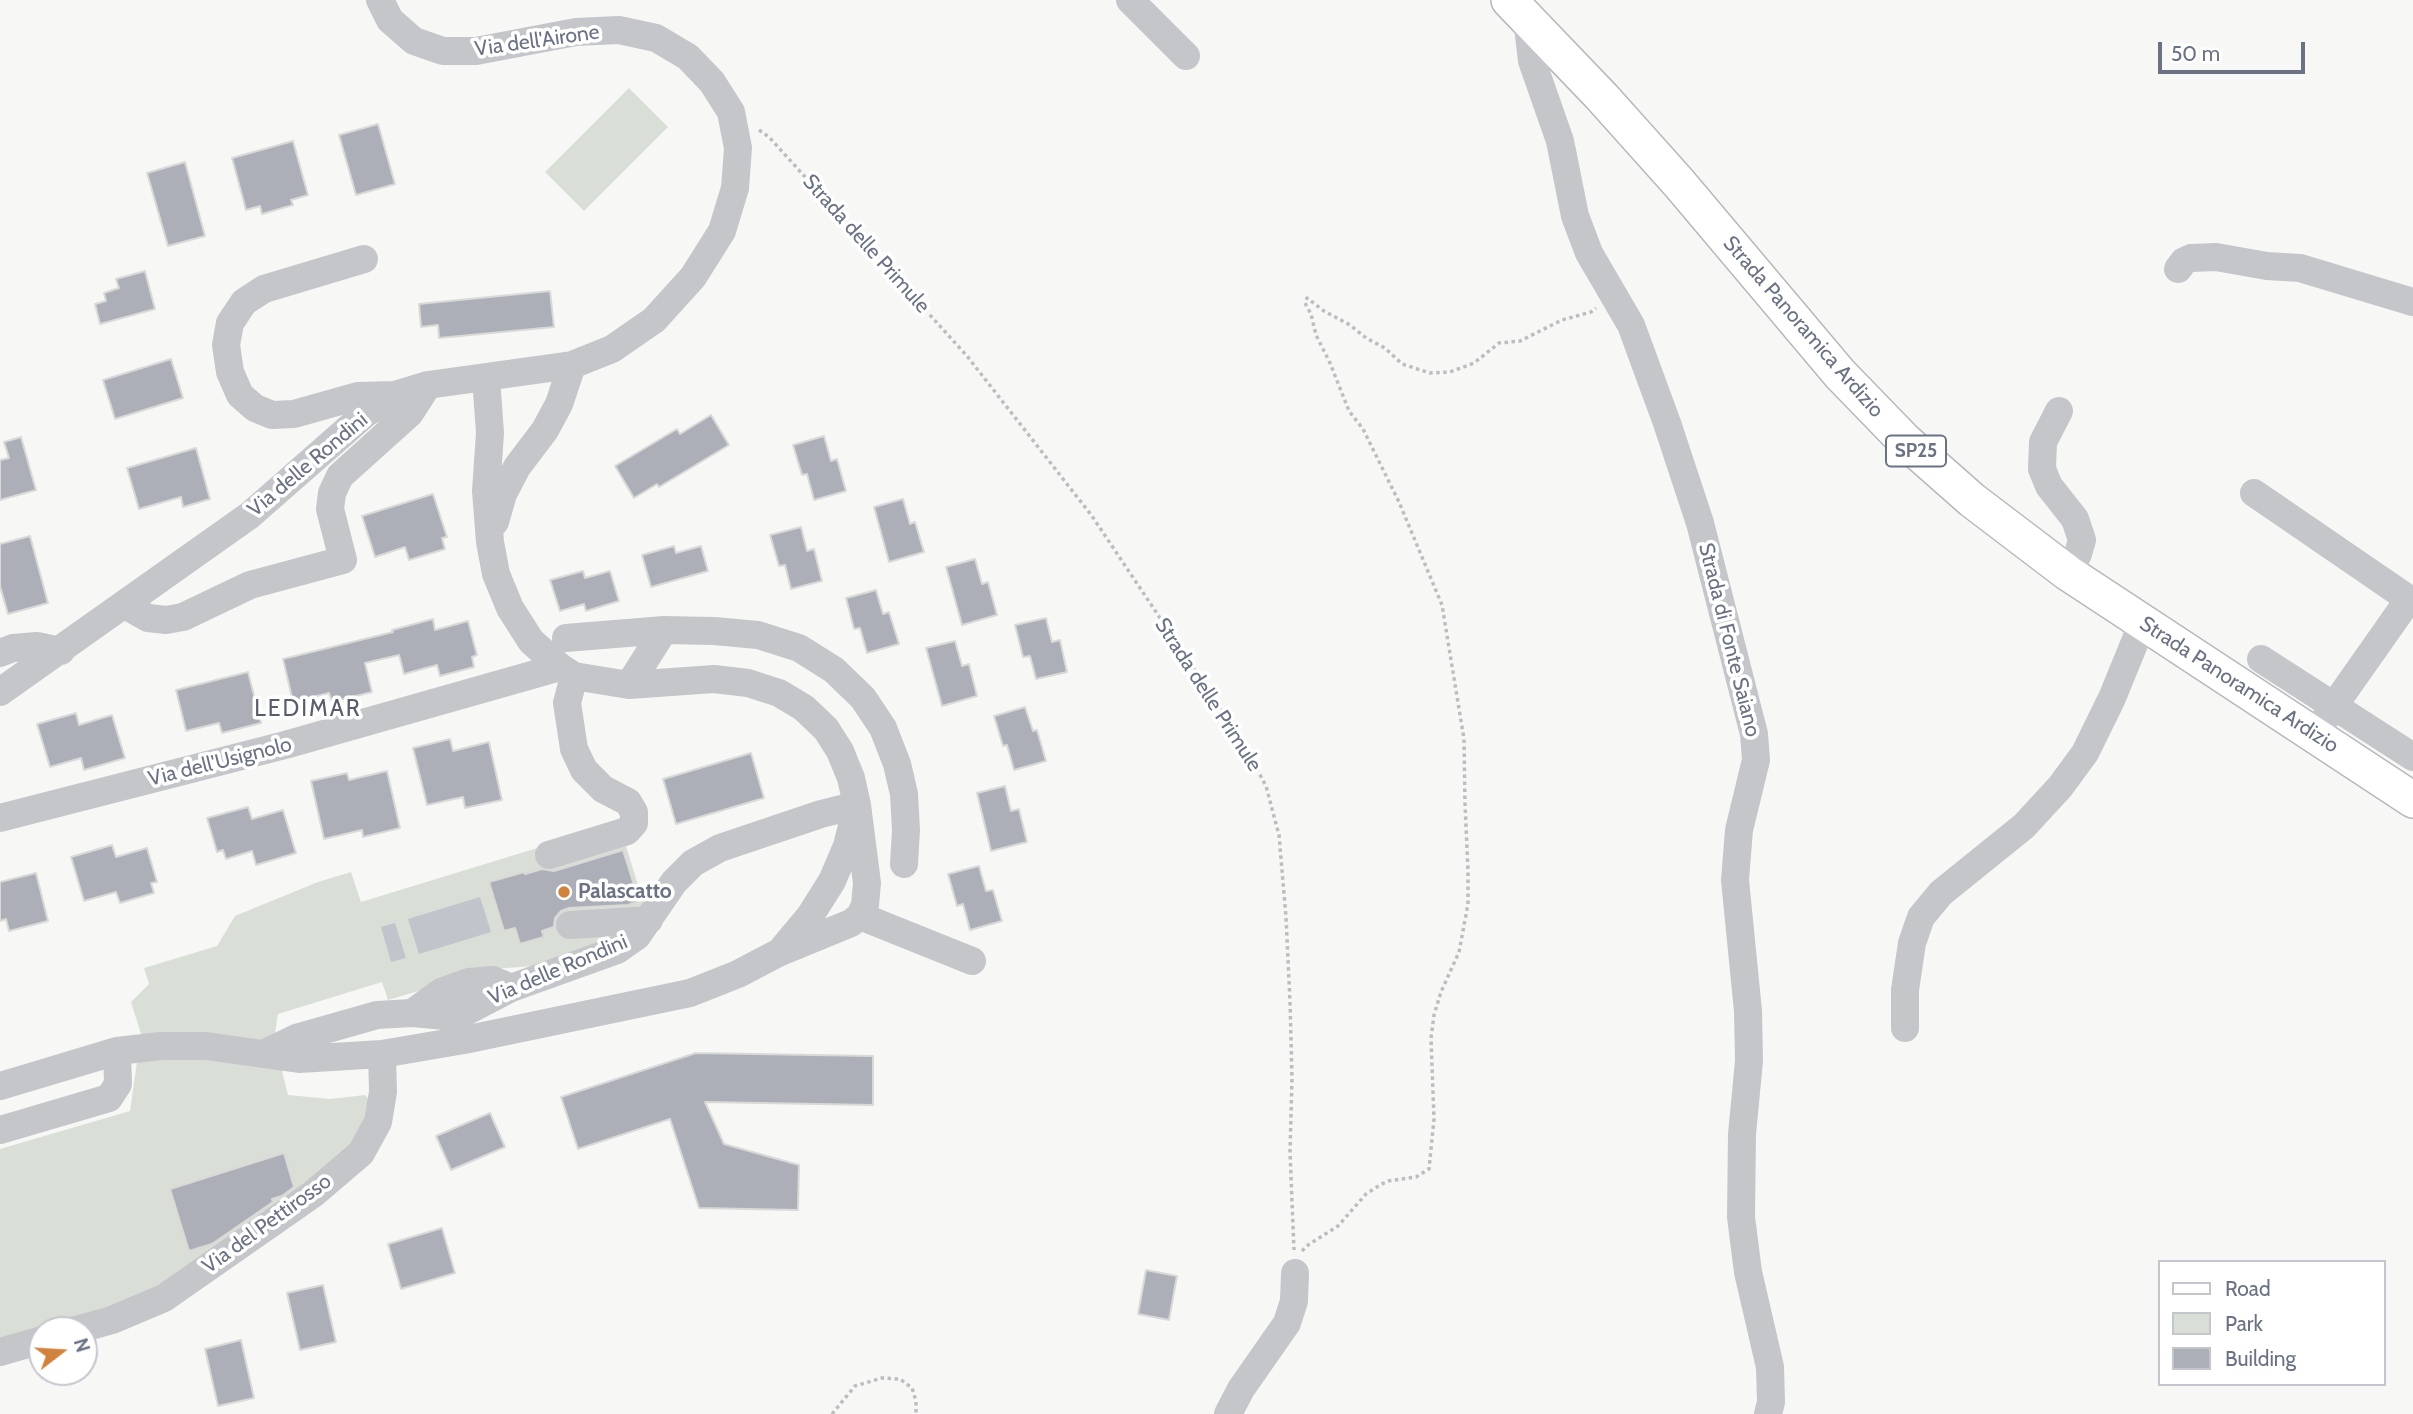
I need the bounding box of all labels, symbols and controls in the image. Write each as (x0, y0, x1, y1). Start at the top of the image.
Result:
street label: Via dell'Airone (473, 20, 601, 62)
scale bar (2161, 28, 2308, 72)
text: 50 m (2171, 41, 2220, 66)
street label: Strada delle Primule (797, 170, 935, 318)
street label: Strada Panoramica Ardizio (1717, 231, 1889, 423)
street label: Via delle Rondini (243, 408, 373, 522)
road number: SP25 (1886, 436, 1946, 466)
street label: Strada di Fonte Saiano (1693, 541, 1765, 739)
street label: Strada Panoramica Ardizio (2135, 611, 2343, 759)
street label: Strada delle Primule (1149, 614, 1267, 776)
district label: LEDIMAR (255, 695, 361, 723)
street label: Via dell'Usignolo (146, 732, 294, 792)
place label: Palascatto (578, 879, 672, 905)
marker: Palascatto (556, 884, 572, 900)
street label: Via delle Rondini (485, 929, 631, 1011)
street label: Via del Pettirosso (198, 1169, 336, 1279)
legend (2158, 1260, 2385, 1386)
text: Road (2225, 1276, 2271, 1301)
text: Park (2225, 1311, 2263, 1336)
north arrow (28, 1316, 98, 1386)
text: N (69, 1336, 95, 1355)
text: Building (2225, 1346, 2296, 1371)

